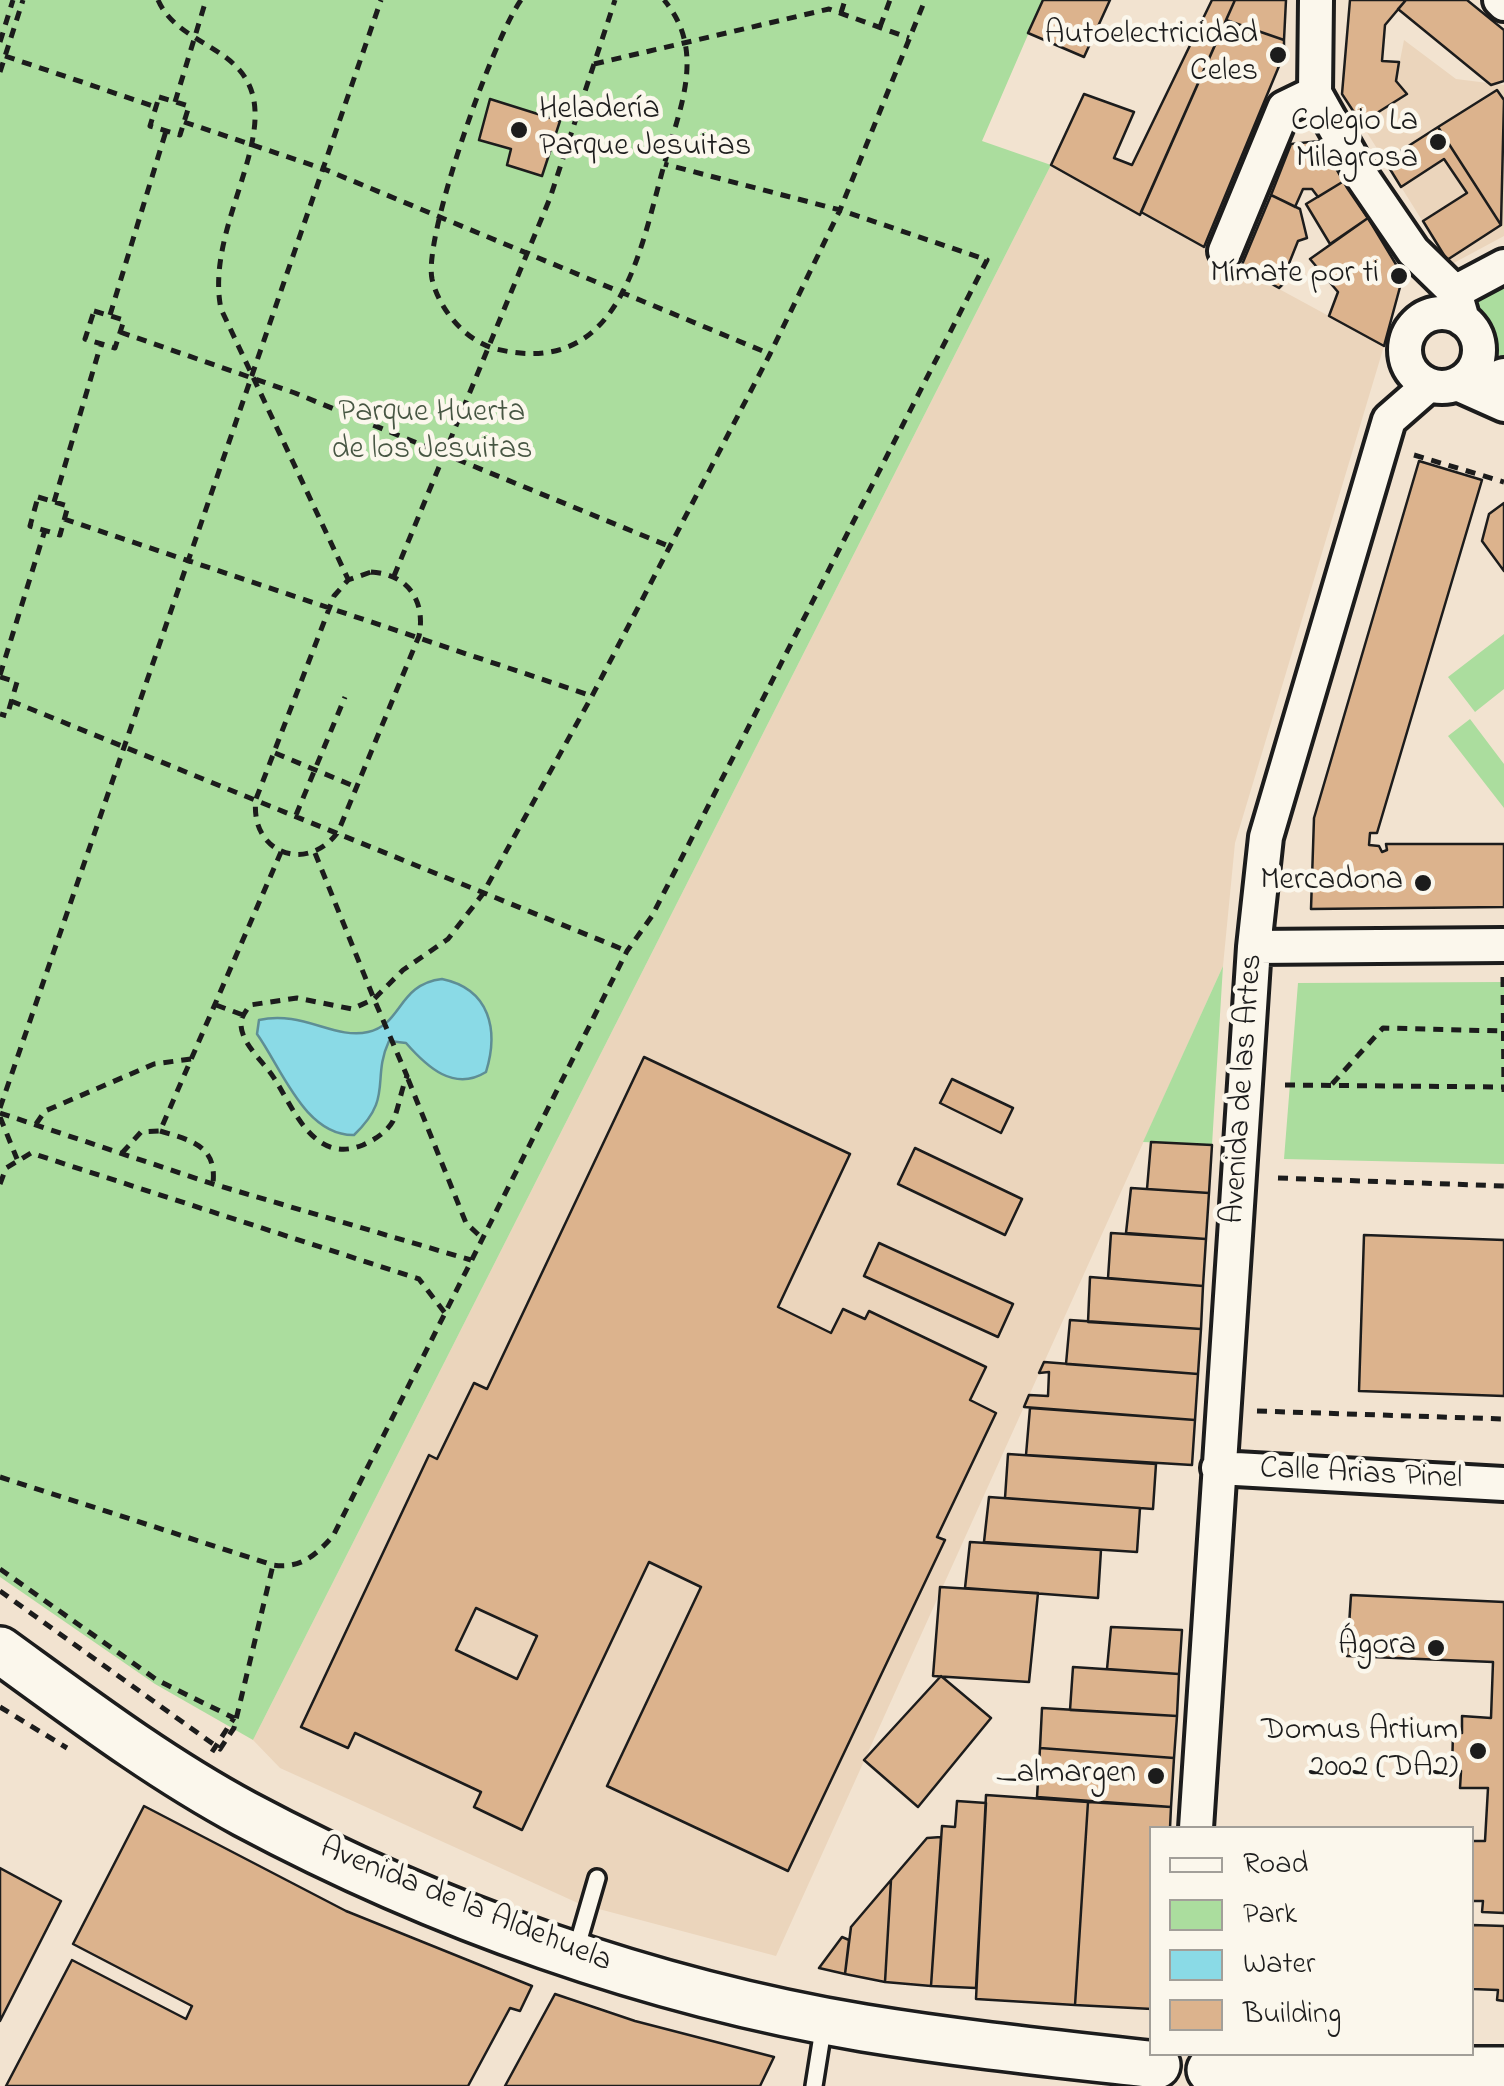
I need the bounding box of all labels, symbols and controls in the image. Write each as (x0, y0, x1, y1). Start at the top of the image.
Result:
place label: Autoelectricidad Celes (1045, 18, 1258, 93)
marker: Autoelectricidad Celes (1267, 44, 1289, 66)
place label: Heladería Parque Jesuitas (539, 93, 751, 168)
place label: Colegio La Milagrosa (1291, 105, 1418, 180)
marker: Heladería Parque Jesuitas (508, 119, 530, 141)
marker: Colegio La Milagrosa (1427, 131, 1449, 153)
place label: Mímate por ti (1210, 257, 1379, 295)
marker: Mímate por ti (1388, 265, 1410, 287)
park label: Parque Huerta de los Jesuitas (331, 396, 533, 471)
place label: Mercadona (1260, 864, 1403, 902)
marker: Mercadona (1412, 872, 1434, 894)
street label: Avenida de las Artes (1216, 953, 1274, 1225)
street label: Calle Arias Pinel (1259, 1452, 1463, 1500)
place label: Ágora (1338, 1629, 1416, 1667)
marker: Ágora (1425, 1637, 1447, 1659)
place label: Domus Artium 2002 (DA2) (1261, 1714, 1458, 1789)
marker: Domus Artium 2002 (DA2) (1467, 1740, 1489, 1762)
place label: _almargen (996, 1757, 1136, 1795)
marker: _almargen (1145, 1765, 1167, 1787)
legend (1149, 1826, 1474, 2056)
street label: Avenida de la Aldehuela (314, 1831, 616, 1983)
text: Road (1243, 1843, 1308, 1887)
text: Park (1243, 1893, 1297, 1937)
text: Water (1243, 1943, 1315, 1987)
text: Building (1243, 1993, 1341, 2037)

